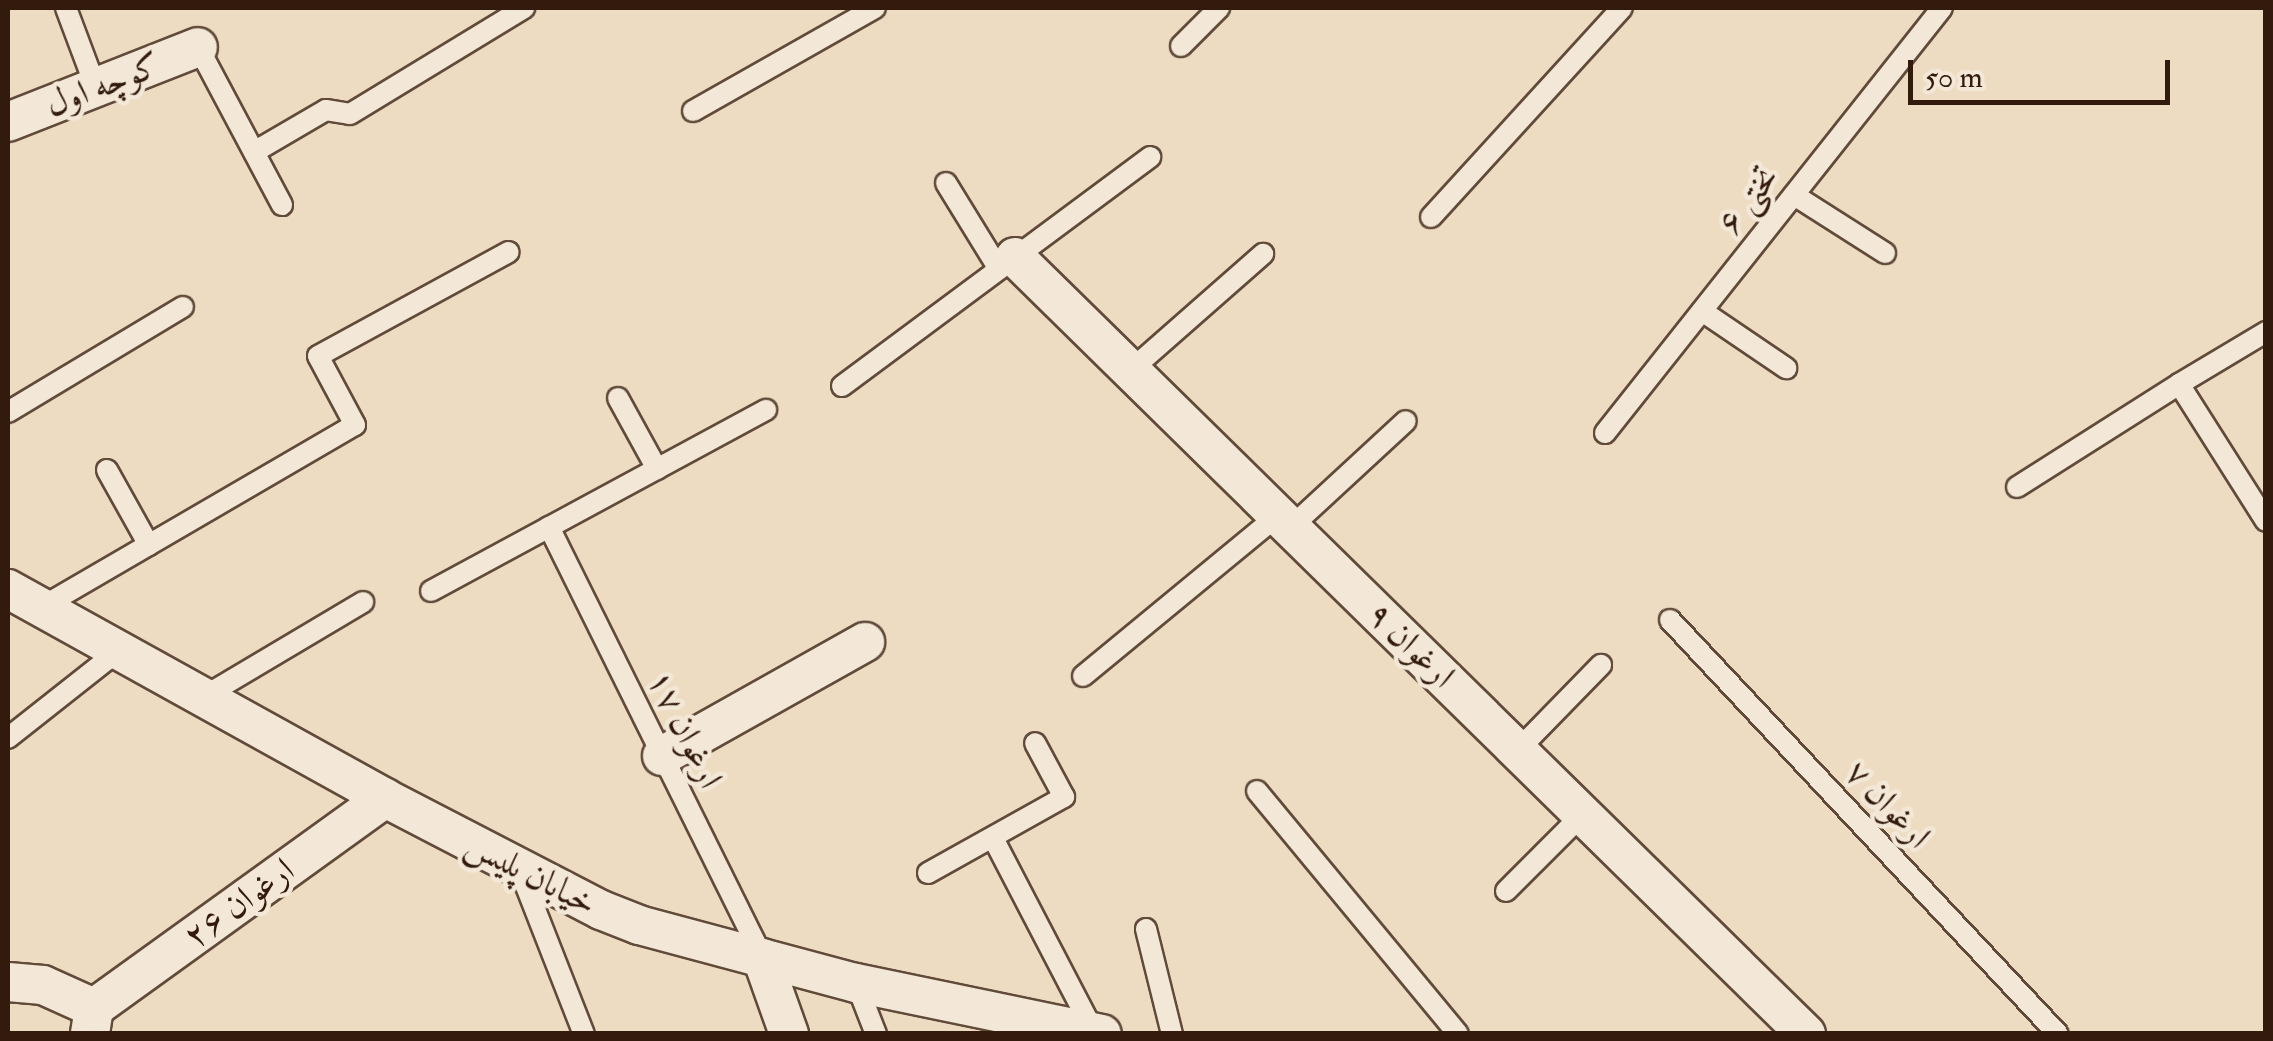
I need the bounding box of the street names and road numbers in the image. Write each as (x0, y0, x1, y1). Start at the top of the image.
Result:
street label: کوچه اول (40, 44, 166, 126)
street label: تختی ۶ (1708, 157, 1788, 243)
street label: ارغوان ۹ (1358, 593, 1464, 697)
street label: ارغوان ۱۷ (638, 663, 732, 795)
street label: ارغوان ۷ (1837, 751, 1939, 857)
street label: خیابان پلیس (458, 823, 604, 925)
street label: ارغوان ۲۶ (176, 849, 302, 957)

